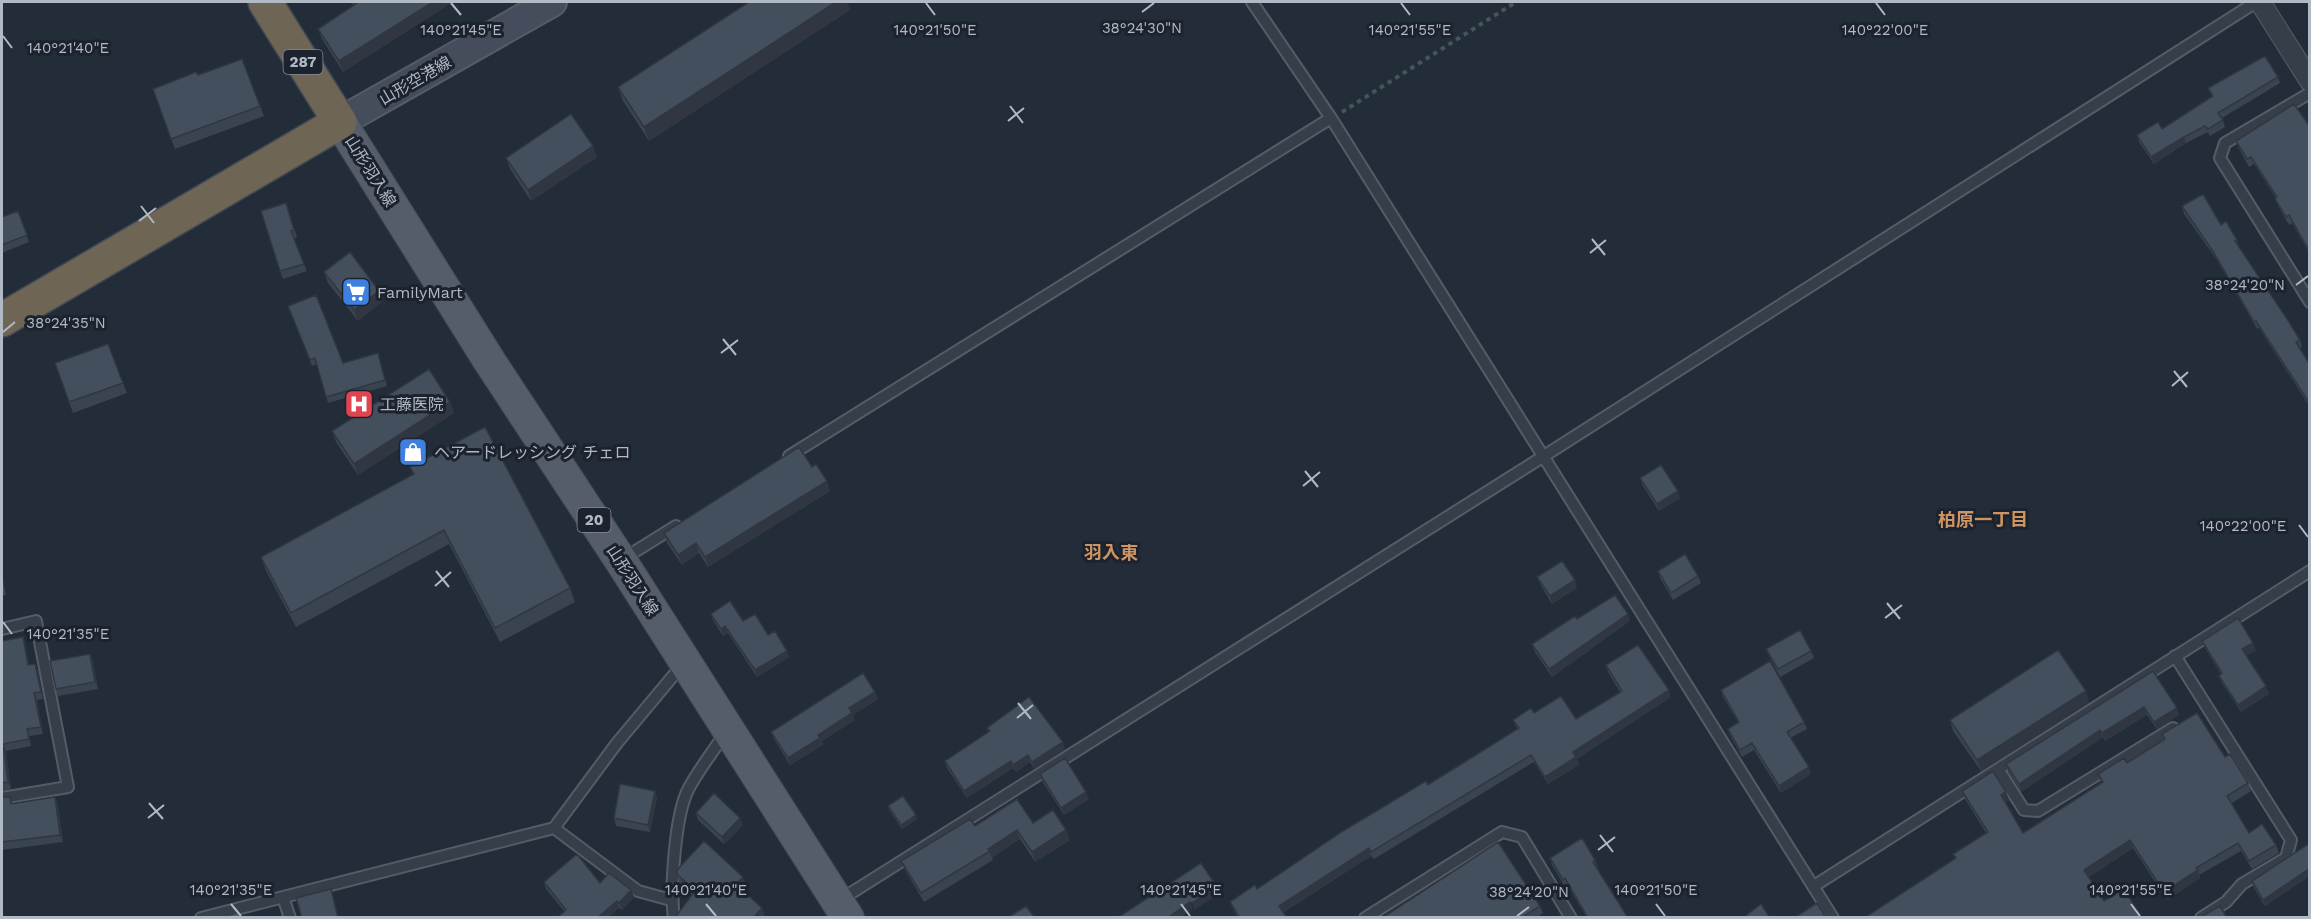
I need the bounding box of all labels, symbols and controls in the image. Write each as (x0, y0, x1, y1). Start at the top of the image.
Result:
text: 38°24'30"N (1102, 19, 1182, 37)
text: 140°21'45"E (420, 21, 502, 39)
text: 140°21'50"E (893, 21, 977, 39)
text: 140°21'55"E (1369, 21, 1451, 39)
text: 140°22'00"E (1842, 21, 1928, 39)
text: 140°21'40"E (27, 39, 109, 57)
road number: 287 (284, 50, 322, 74)
street label: 山形空港線 (376, 52, 455, 109)
street label: 山形羽入線 (341, 132, 400, 210)
supermarket icon: FamilyMart (340, 276, 372, 308)
text: 38°24'20"N (2205, 276, 2285, 294)
place label: FamilyMart (377, 283, 463, 302)
text: 38°24'35"N (26, 314, 106, 332)
hospital icon: 工藤医院 (343, 388, 375, 420)
place label: 工藤医院 (380, 395, 444, 414)
shop icon: ヘアードレッシング チェロ (397, 436, 429, 468)
place label: ヘアードレッシング チェロ (434, 443, 631, 462)
road number: 20 (578, 508, 610, 532)
district label: 柏原一丁目 (1938, 509, 2028, 530)
text: 140°22'00"E (2200, 517, 2286, 535)
street label: 山形羽入線 (603, 542, 662, 619)
district label: 羽入東 (1084, 542, 1138, 563)
text: 140°21'35"E (27, 625, 109, 643)
text: 140°21'35"E (190, 881, 272, 899)
text: 140°21'40"E (665, 881, 747, 899)
text: 140°21'45"E (1140, 881, 1222, 899)
text: 140°21'50"E (1614, 881, 1698, 899)
text: 140°21'55"E (2090, 881, 2172, 899)
text: 38°24'20"N (1489, 883, 1569, 901)

